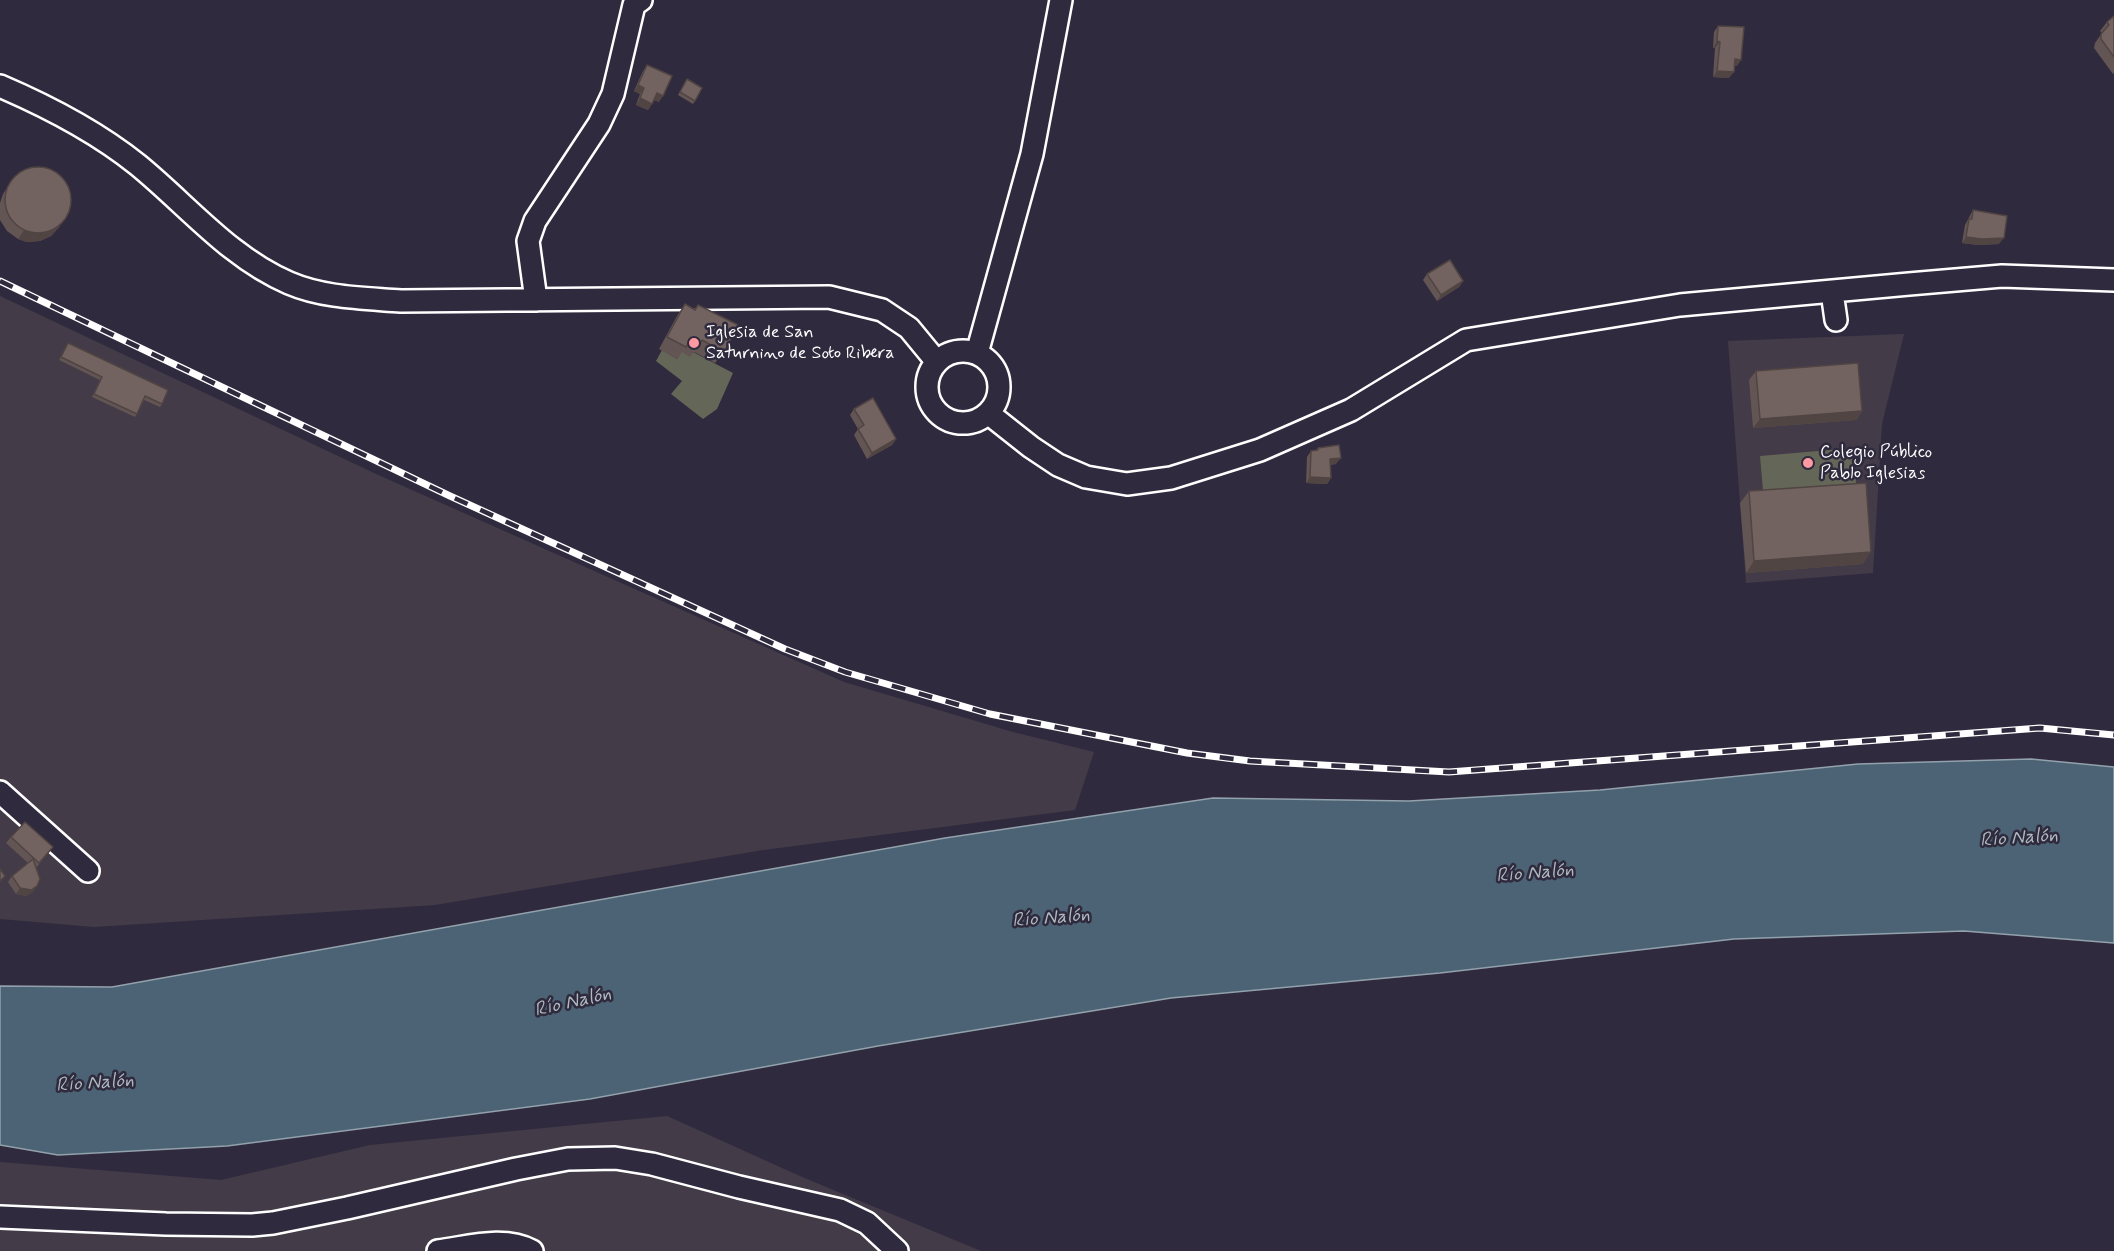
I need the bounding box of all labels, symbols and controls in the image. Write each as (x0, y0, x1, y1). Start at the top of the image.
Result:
place label: Iglesia de San Saturnino de Soto Ribera (706, 322, 895, 364)
marker: Iglesia de San Saturnino de Soto Ribera (687, 336, 701, 350)
place label: Colegio Público Pablo Iglesias (1820, 442, 1932, 484)
marker: Colegio Público Pablo Iglesias (1801, 456, 1815, 470)
water label: Río Nalón (1979, 824, 2059, 854)
water label: Río Nalón (1495, 859, 1575, 889)
water label: Río Nalón (1011, 904, 1091, 934)
water label: Río Nalón (532, 983, 614, 1023)
water label: Río Nalón (55, 1069, 135, 1099)

